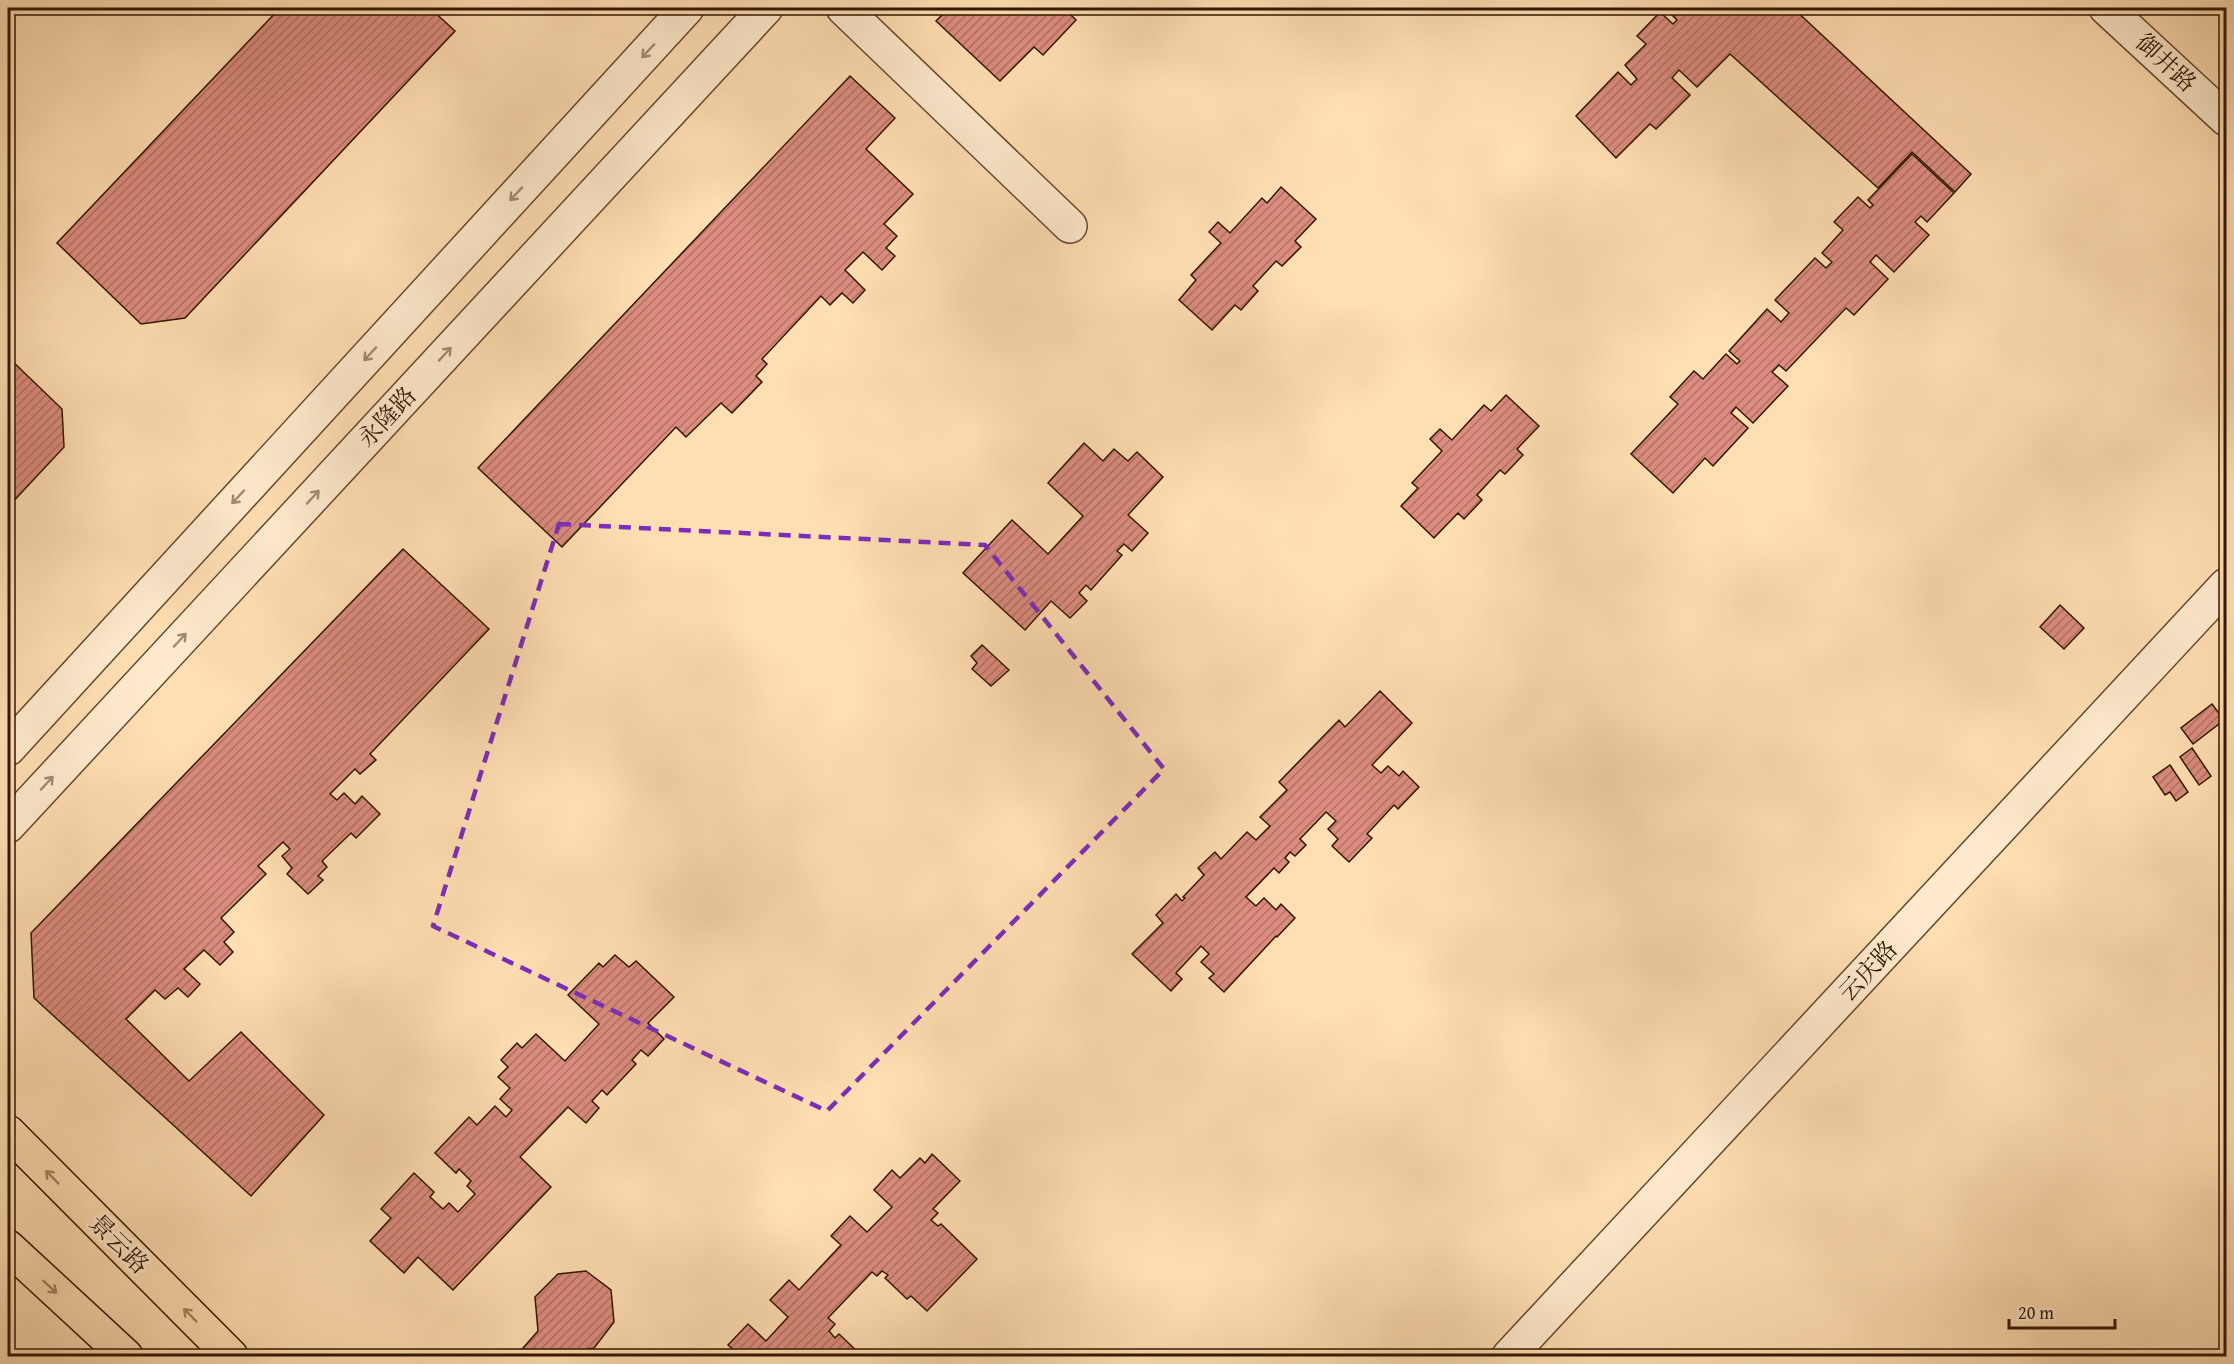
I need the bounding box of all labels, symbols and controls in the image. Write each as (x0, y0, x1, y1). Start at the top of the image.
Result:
street label: 御井路 (2128, 25, 2205, 100)
one-way arrow (641, 43, 655, 58)
one-way arrow (509, 187, 523, 202)
one-way arrow (363, 346, 377, 361)
one-way arrow (438, 346, 452, 361)
street label: 永隆路 (349, 378, 424, 455)
one-way arrow (305, 489, 320, 504)
one-way arrow (231, 490, 245, 505)
one-way arrow (173, 632, 187, 647)
one-way arrow (40, 775, 54, 790)
street label: 云庆路 (1830, 932, 1905, 1009)
one-way arrow (45, 1169, 60, 1184)
street label: 景云路 (82, 1206, 157, 1281)
one-way arrow (43, 1279, 58, 1294)
scale bar (2009, 1292, 2116, 1330)
text: 20 m (2018, 1299, 2054, 1326)
one-way arrow (183, 1308, 198, 1323)

